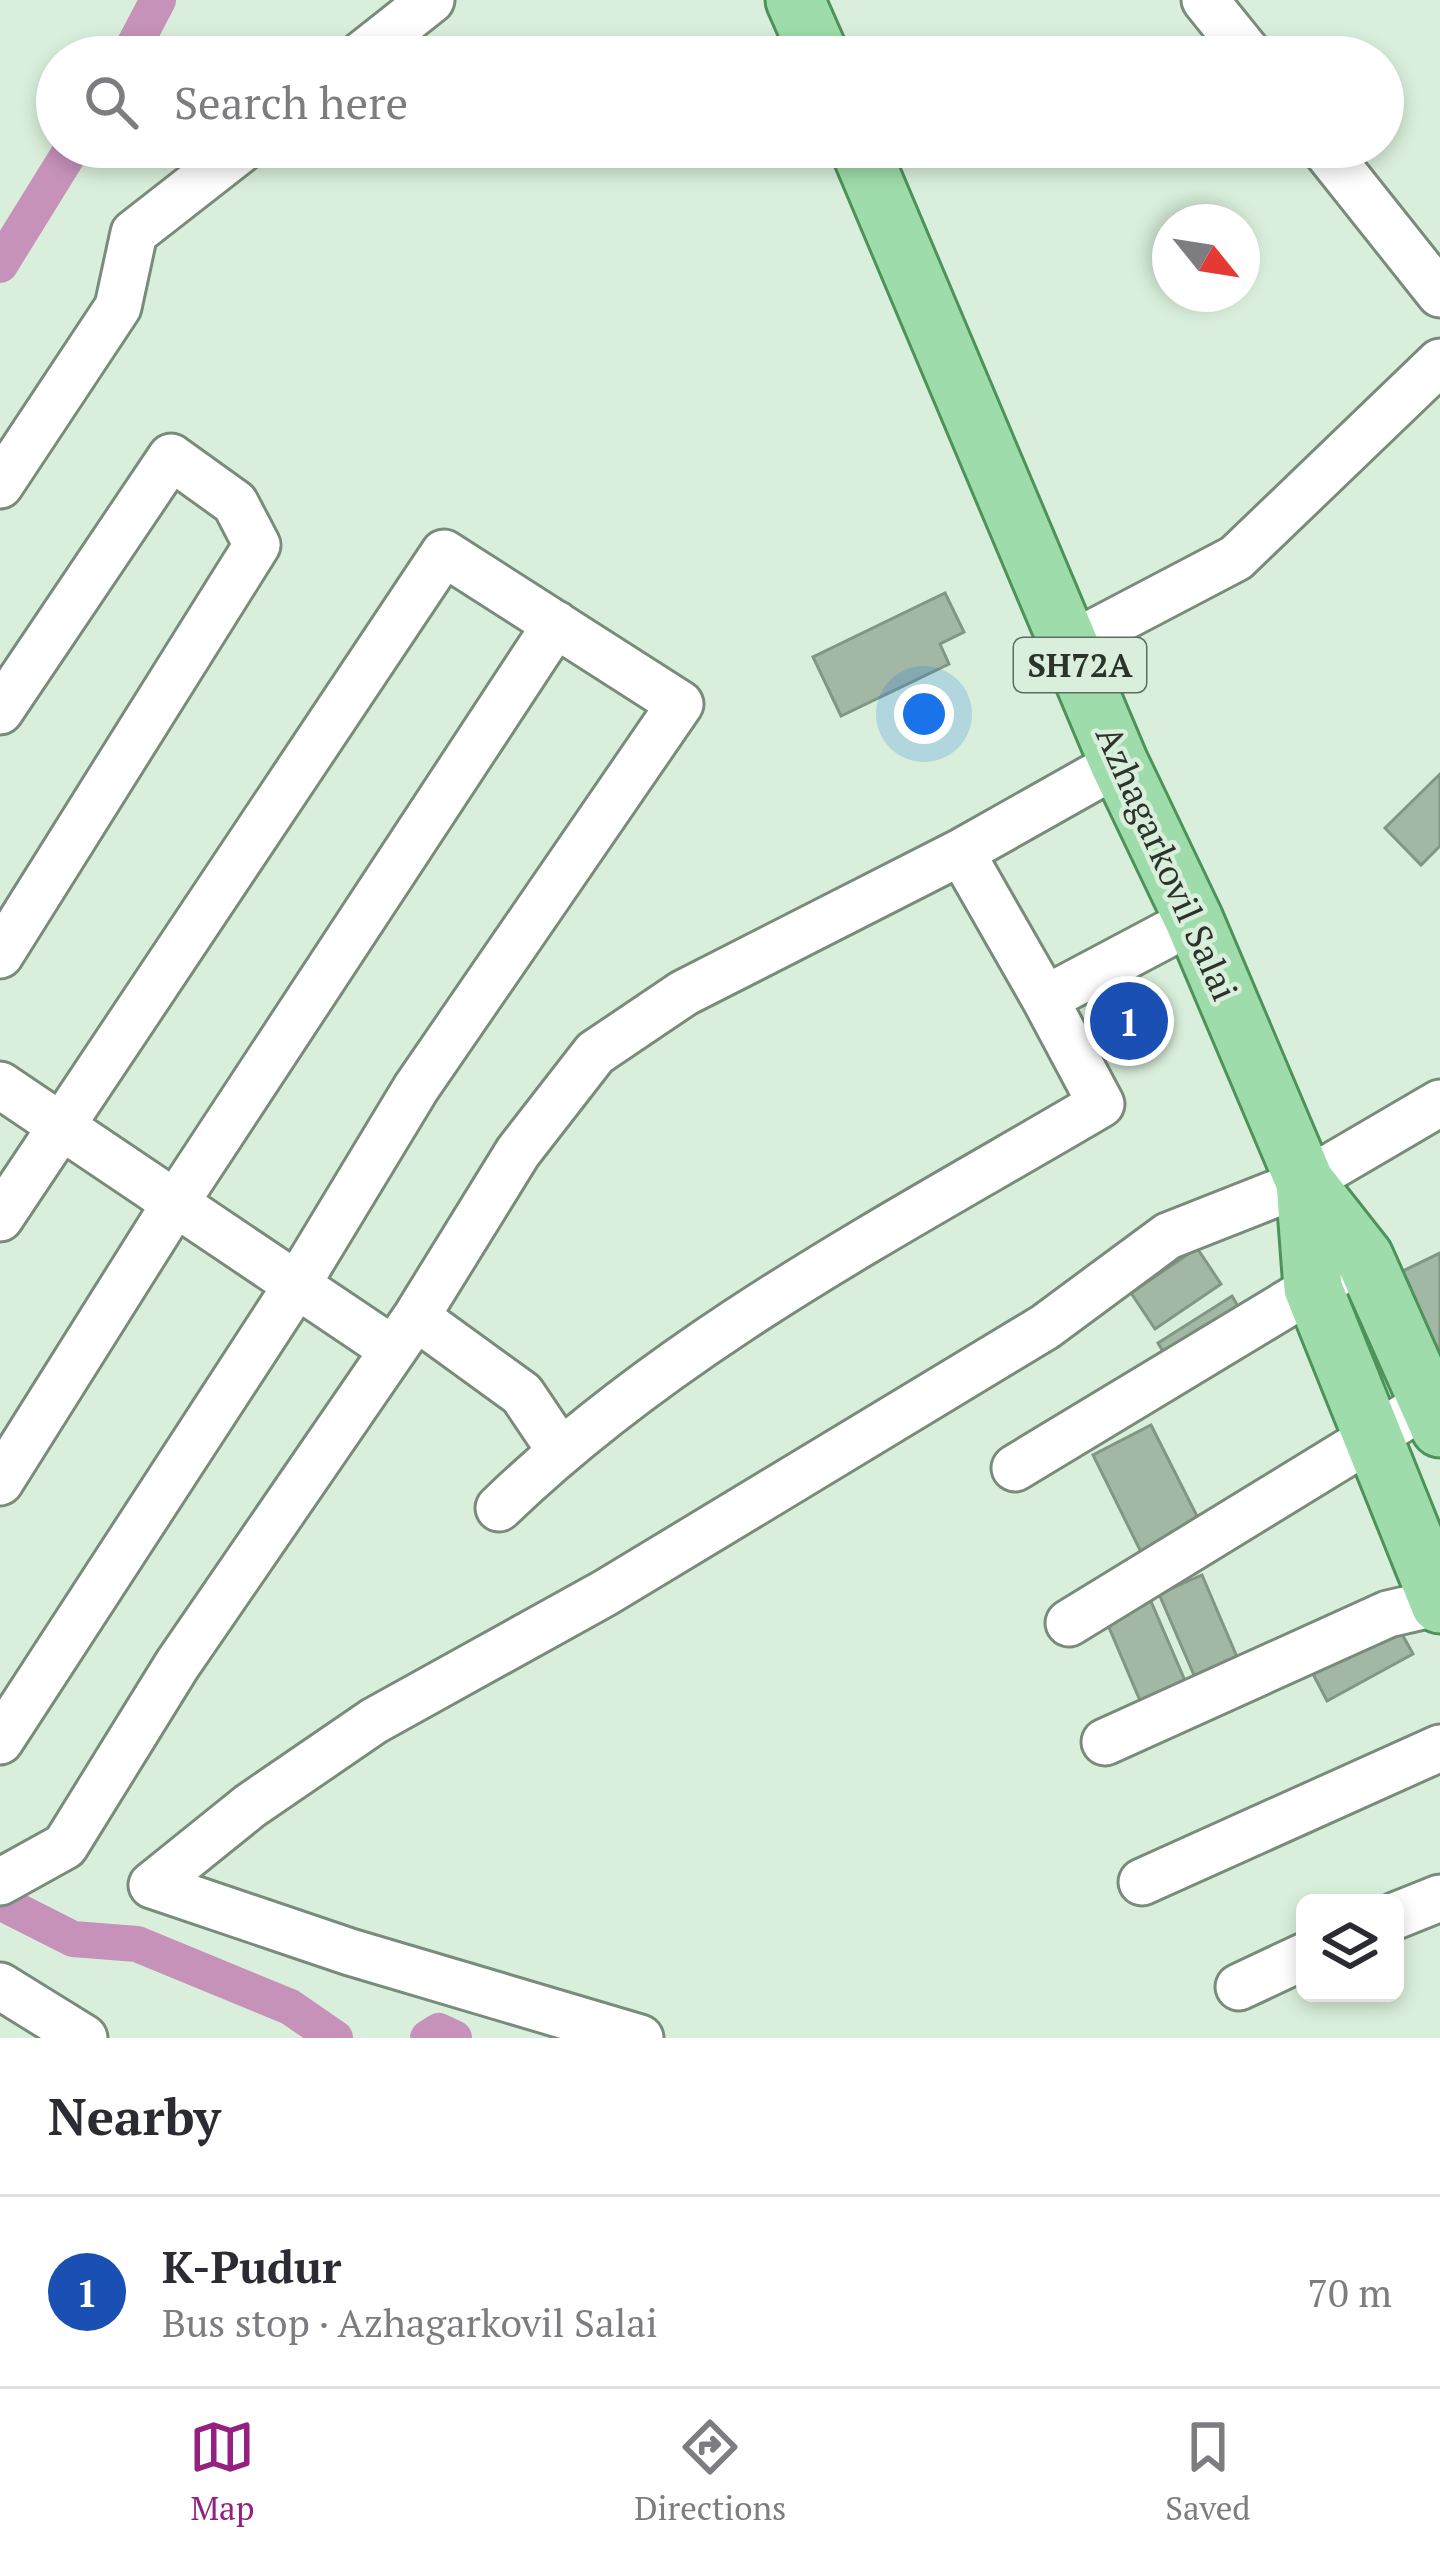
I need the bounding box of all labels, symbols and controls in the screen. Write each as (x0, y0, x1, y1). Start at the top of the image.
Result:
search box (36, 36, 1404, 168)
icon: search (78, 69, 144, 135)
text: Search here (174, 72, 408, 132)
north arrow (1152, 204, 1260, 312)
road number: SH72A (1014, 638, 1146, 692)
your location (894, 684, 954, 744)
street label: Azhagarkovil Salai (1086, 718, 1249, 1007)
pin: 1 (1090, 976, 1168, 1066)
map controls (1296, 1894, 1404, 2002)
button: layers (1296, 1894, 1404, 2002)
text: Nearby (48, 2082, 221, 2150)
text: K-Pudur (162, 2236, 341, 2296)
text: 1 (76, 2266, 98, 2318)
text: 70 m (1307, 2266, 1392, 2318)
text: Bus stop · Azhagarkovil Salai (162, 2296, 658, 2348)
tab: Map (189, 2414, 255, 2529)
tab: Directions (634, 2414, 786, 2529)
tab: Saved (1165, 2414, 1251, 2529)

